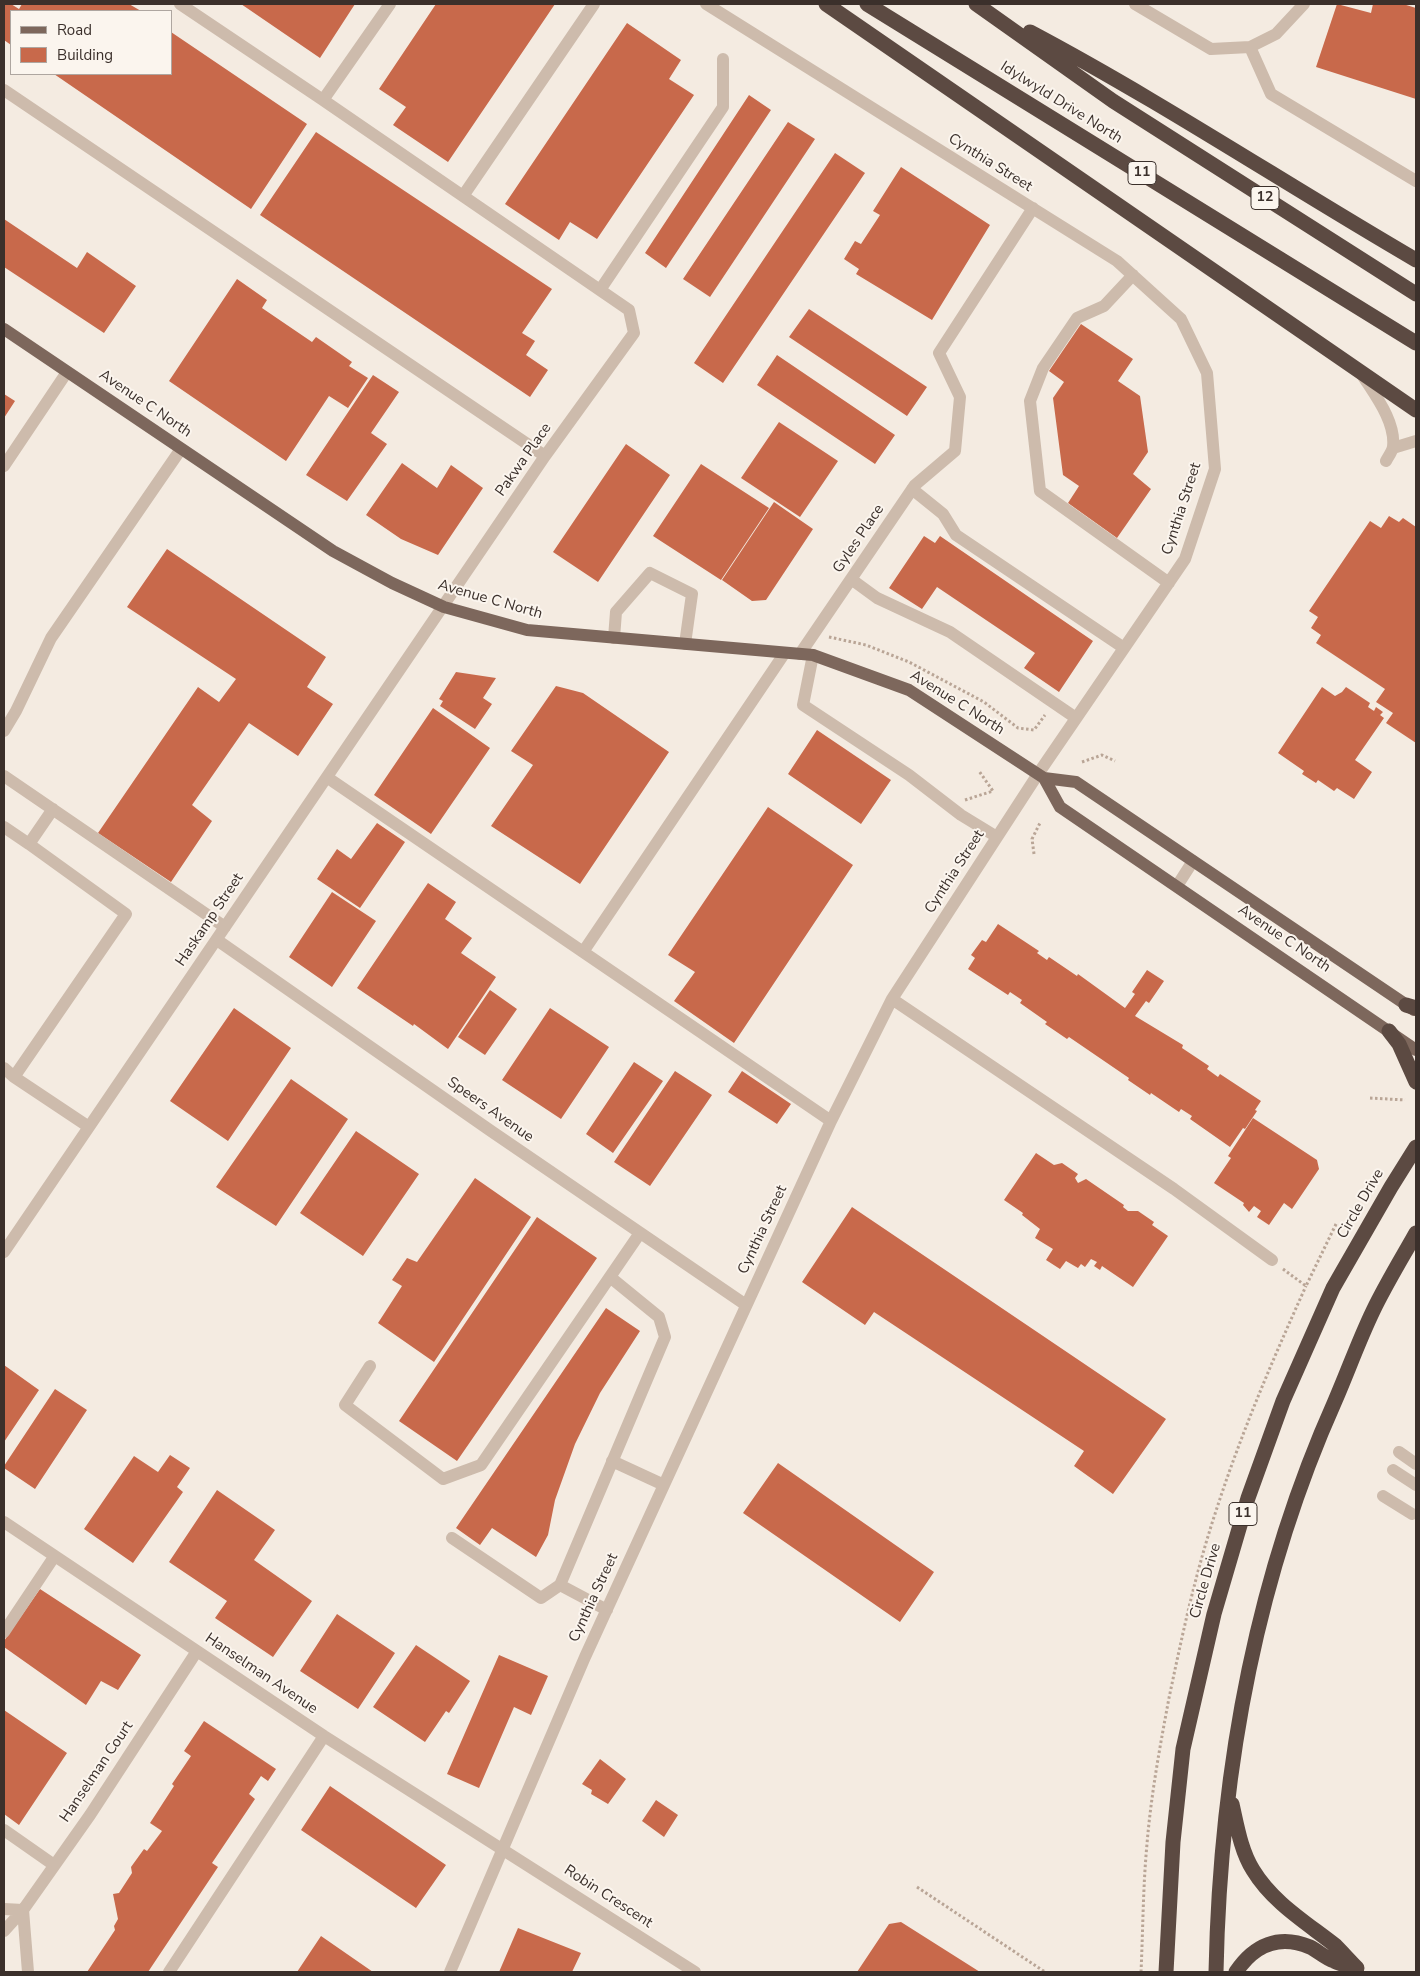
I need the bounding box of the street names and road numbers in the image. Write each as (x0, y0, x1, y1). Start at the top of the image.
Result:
street label: Idylwyld Drive North (997, 58, 1125, 148)
street label: Cynthia Street (945, 130, 1035, 196)
road number: 11 (1128, 162, 1156, 184)
road number: 12 (1251, 187, 1279, 210)
street label: Avenue C North (95, 366, 195, 442)
street label: Pakwa Place (492, 420, 556, 500)
street label: Cynthia Street (1159, 461, 1205, 557)
street label: Gyles Place (830, 501, 888, 577)
street label: Avenue C North (436, 576, 544, 624)
street label: Avenue C North (907, 667, 1007, 739)
street label: Cynthia Street (921, 827, 989, 917)
street label: Haskamp Street (172, 870, 248, 970)
street label: Avenue C North (1234, 901, 1334, 977)
street label: Speers Avenue (443, 1074, 537, 1146)
street label: Circle Drive (1334, 1166, 1388, 1242)
street label: Cynthia Street (735, 1183, 791, 1277)
road number: 11 (1229, 1502, 1257, 1526)
street label: Circle Drive (1187, 1541, 1225, 1621)
street label: Cynthia Street (566, 1551, 622, 1645)
street label: Hanselman Avenue (201, 1630, 321, 1718)
street label: Hanselman Court (57, 1718, 137, 1826)
street label: Robin Crescent (560, 1862, 656, 1932)

